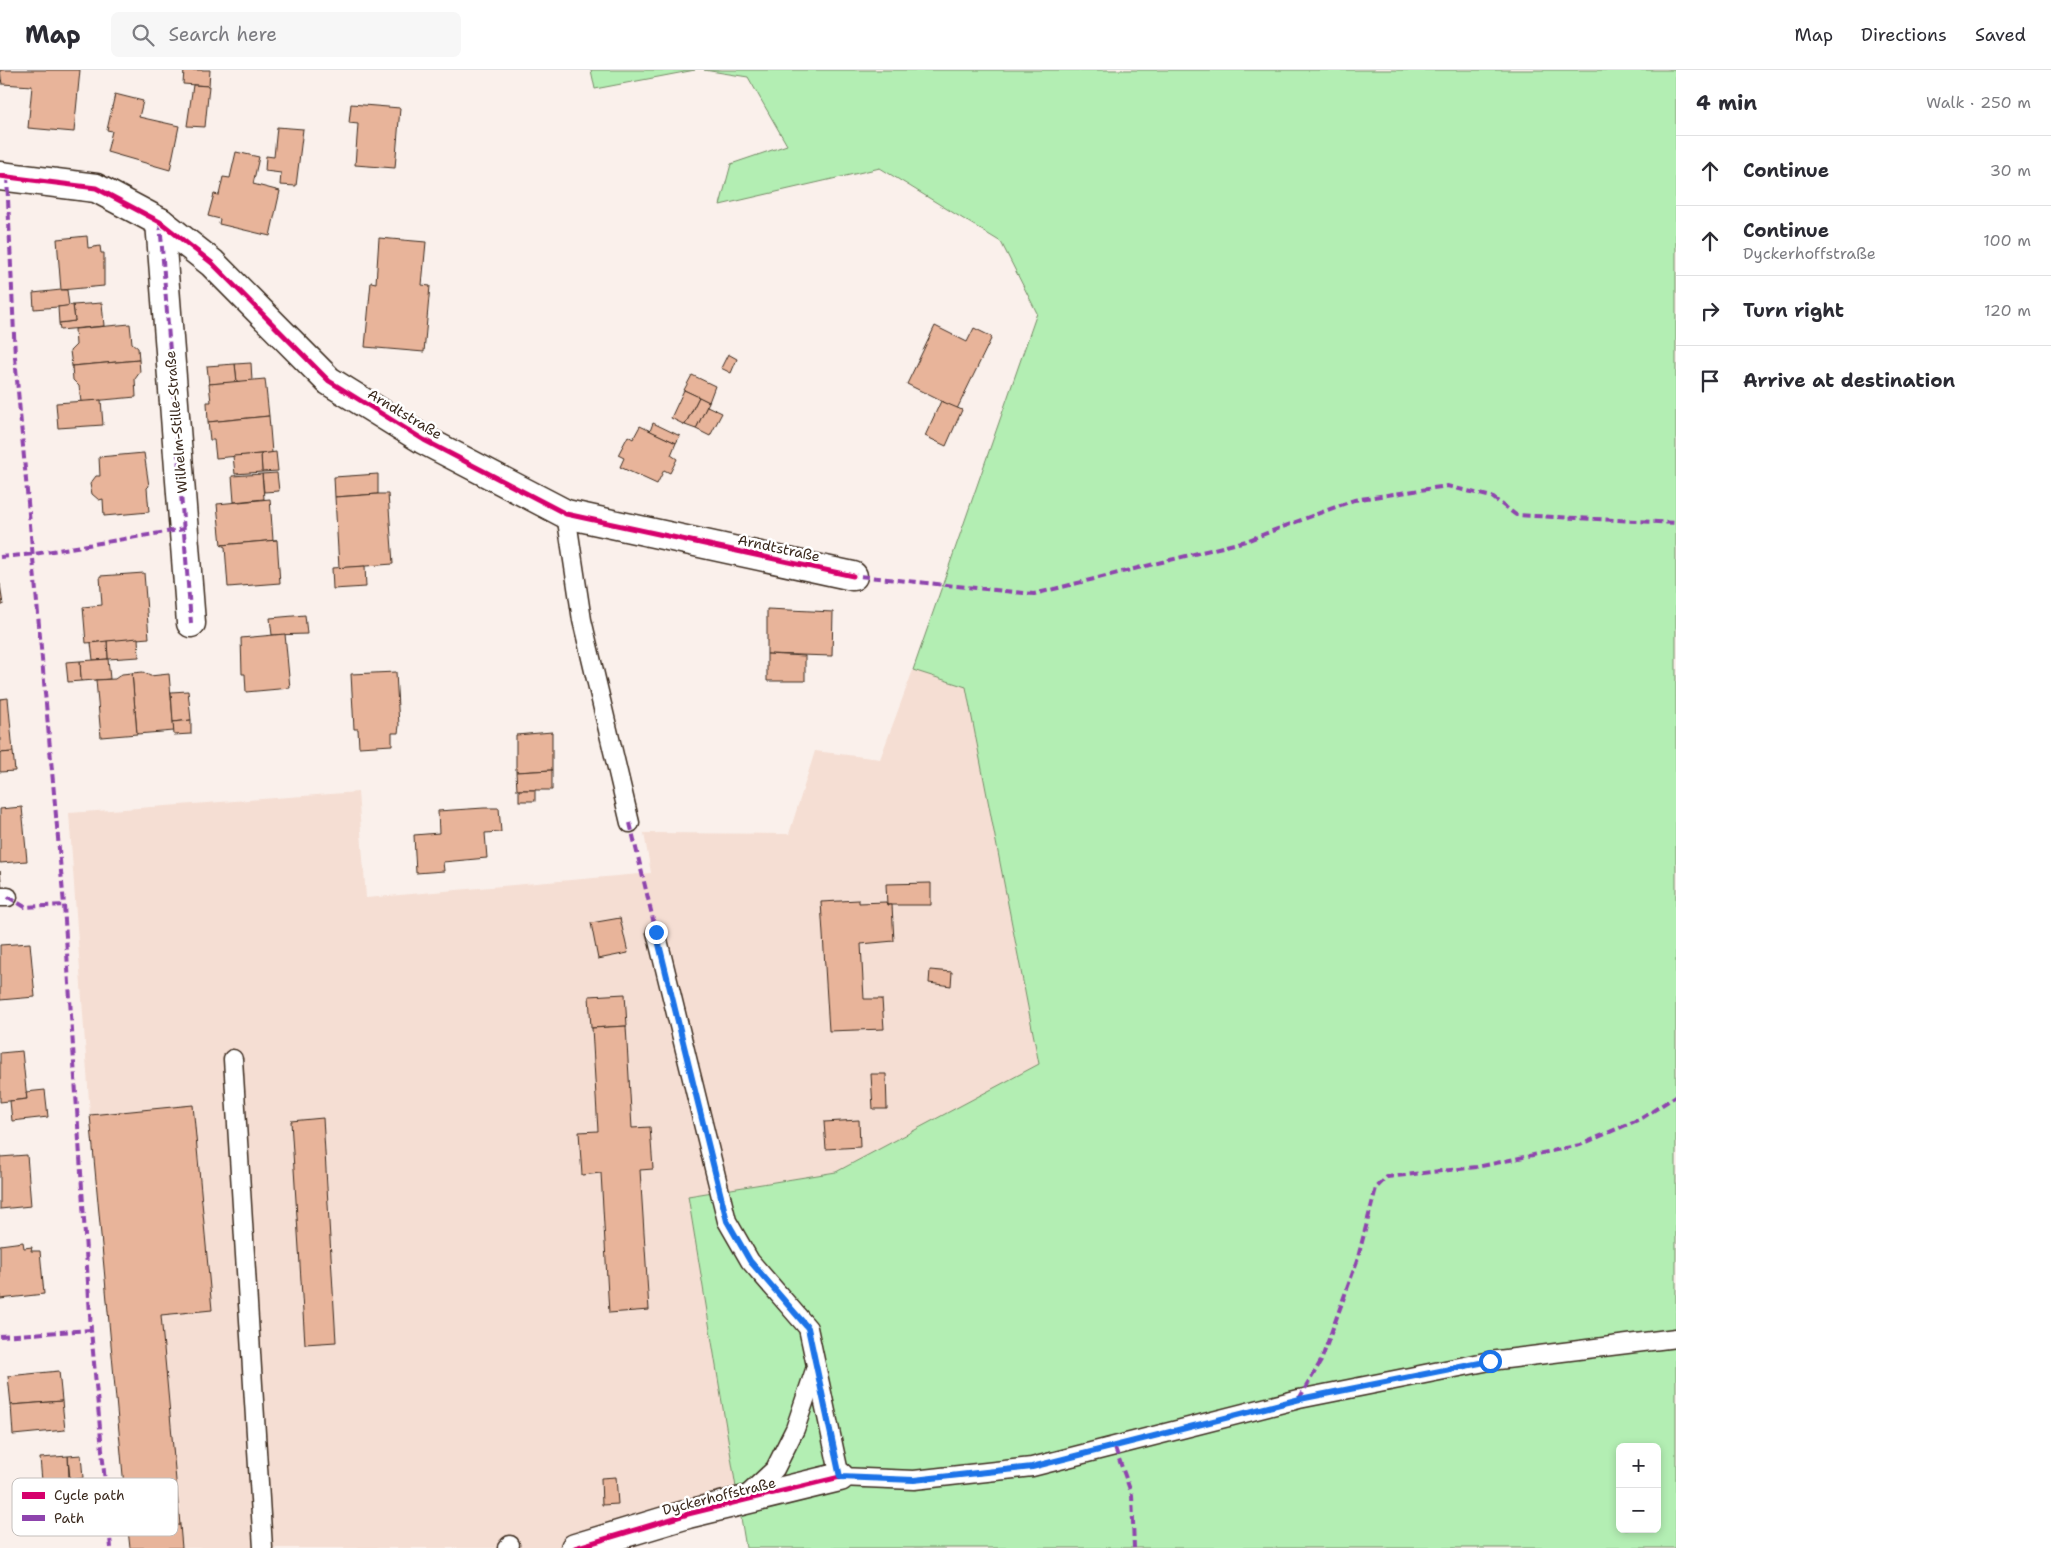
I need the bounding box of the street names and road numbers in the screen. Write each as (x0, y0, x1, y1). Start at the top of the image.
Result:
street label: Wilhelm-Stille-Straße (161, 350, 191, 494)
street label: Arndtstraße (365, 385, 446, 443)
street label: Arndtstraße (736, 531, 822, 566)
street label: Dyckerhoffstraße (660, 1473, 778, 1519)

